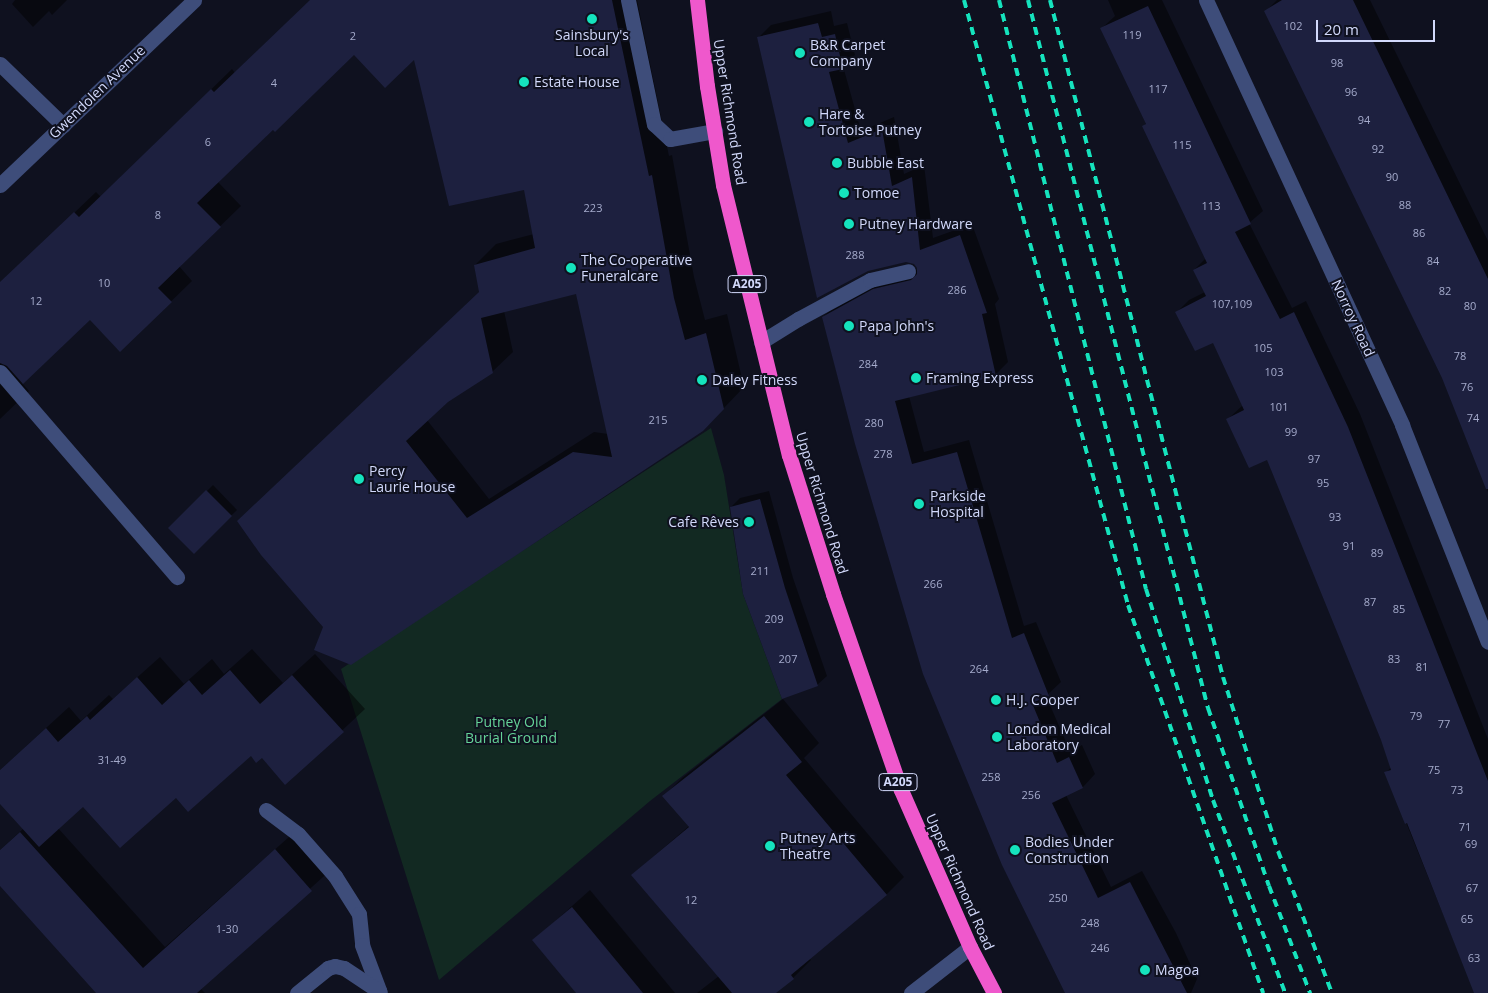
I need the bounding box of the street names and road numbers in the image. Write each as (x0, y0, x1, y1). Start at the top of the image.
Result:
street label: Upper Richmond Road (710, 38, 750, 186)
street label: Gwendolen Avenue (46, 42, 148, 142)
road number: A205 (727, 274, 767, 294)
street label: Norroy Road (1328, 277, 1378, 359)
street label: Upper Richmond Road (792, 430, 852, 576)
road number: A205 (878, 772, 918, 792)
street label: Upper Richmond Road (922, 811, 998, 953)

